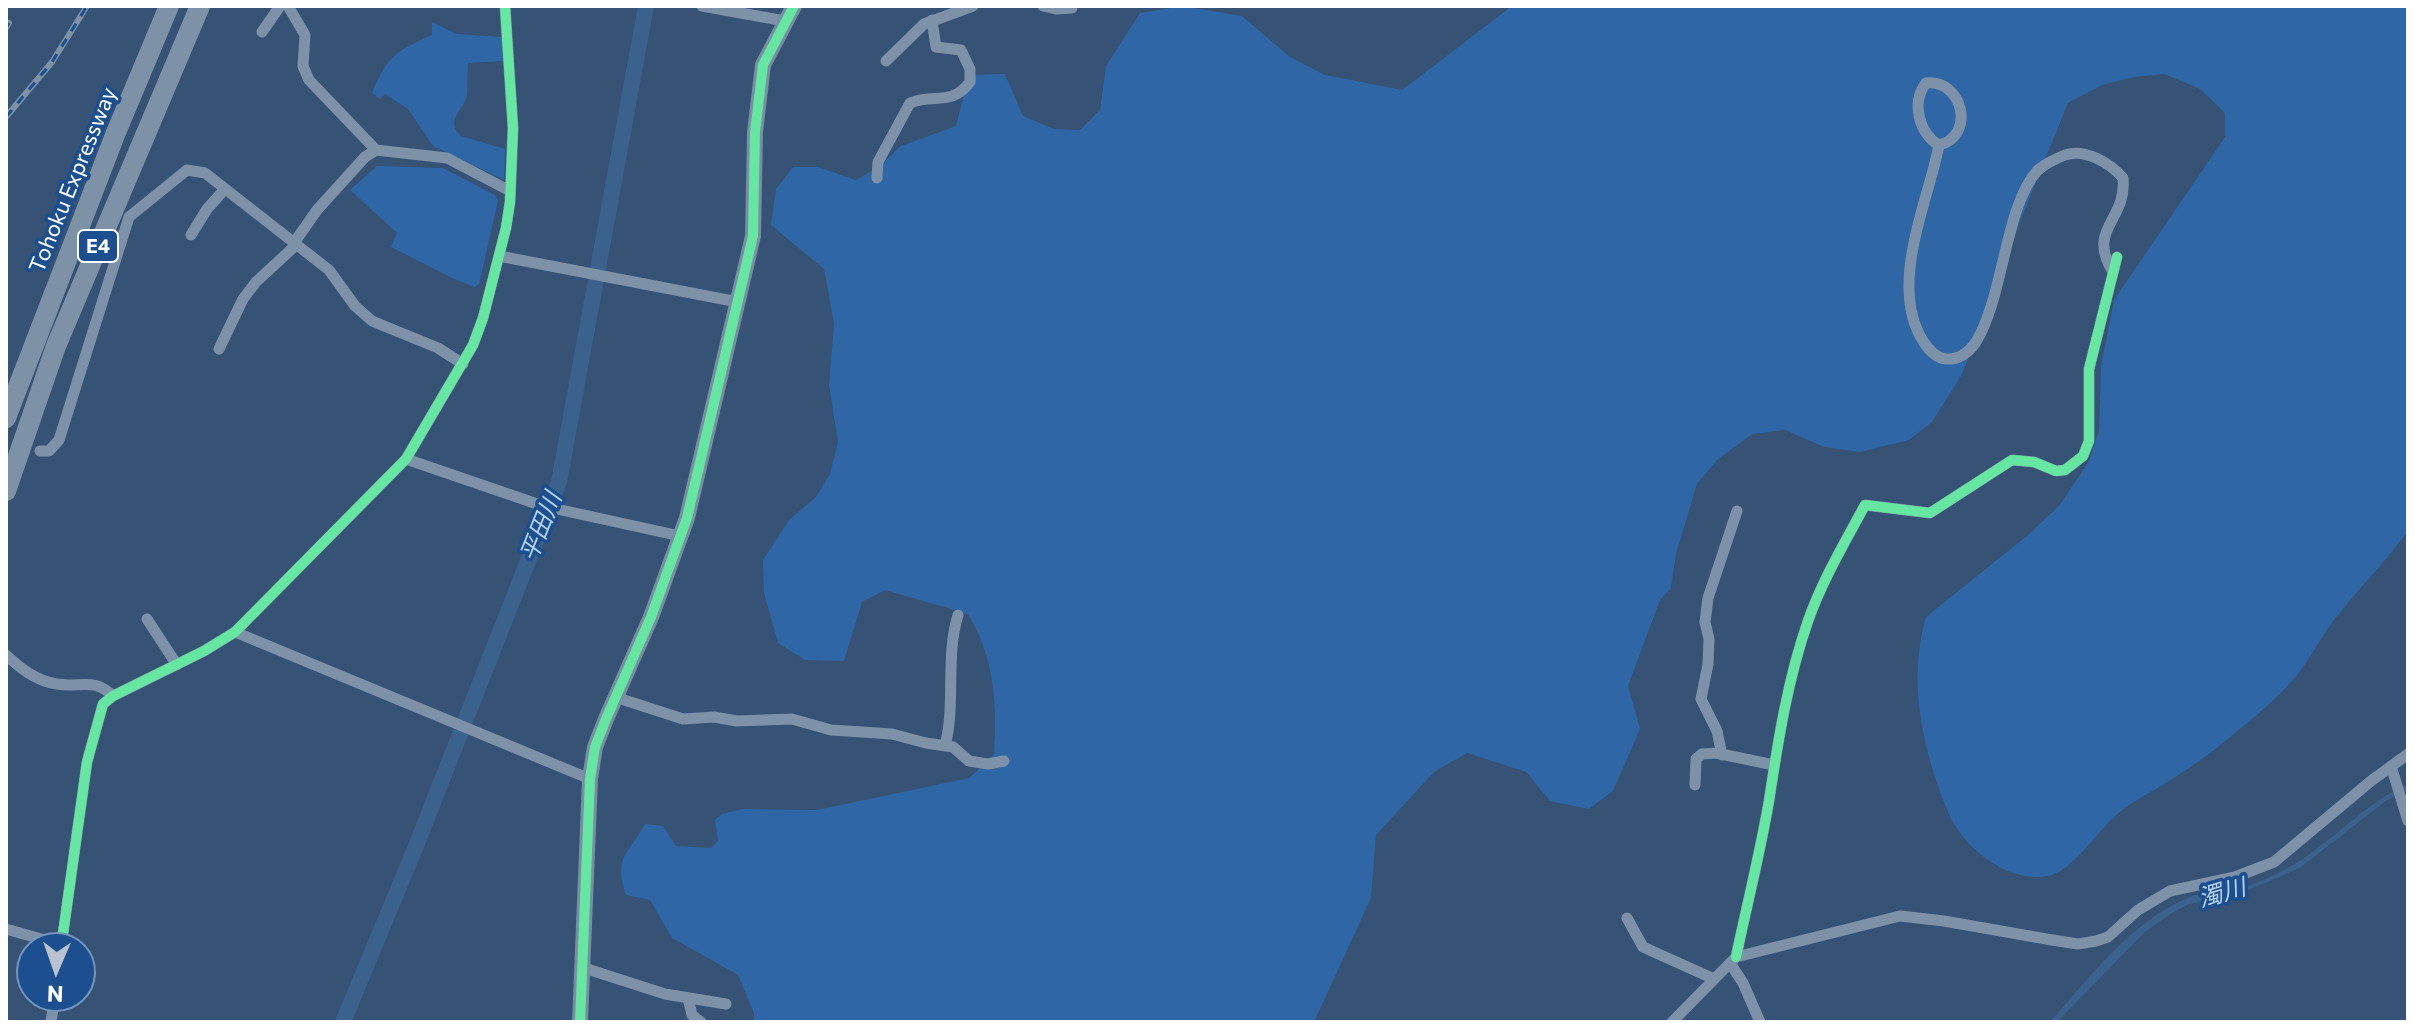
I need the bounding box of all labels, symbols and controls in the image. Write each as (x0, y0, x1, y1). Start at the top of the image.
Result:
street label: Tohoku Expressway (24, 84, 122, 276)
road number: E4 (78, 230, 118, 262)
water label: 平田川 (514, 488, 568, 566)
water label: 濁川 (2195, 873, 2249, 913)
north arrow (16, 932, 96, 1012)
text: N (46, 981, 64, 1008)

